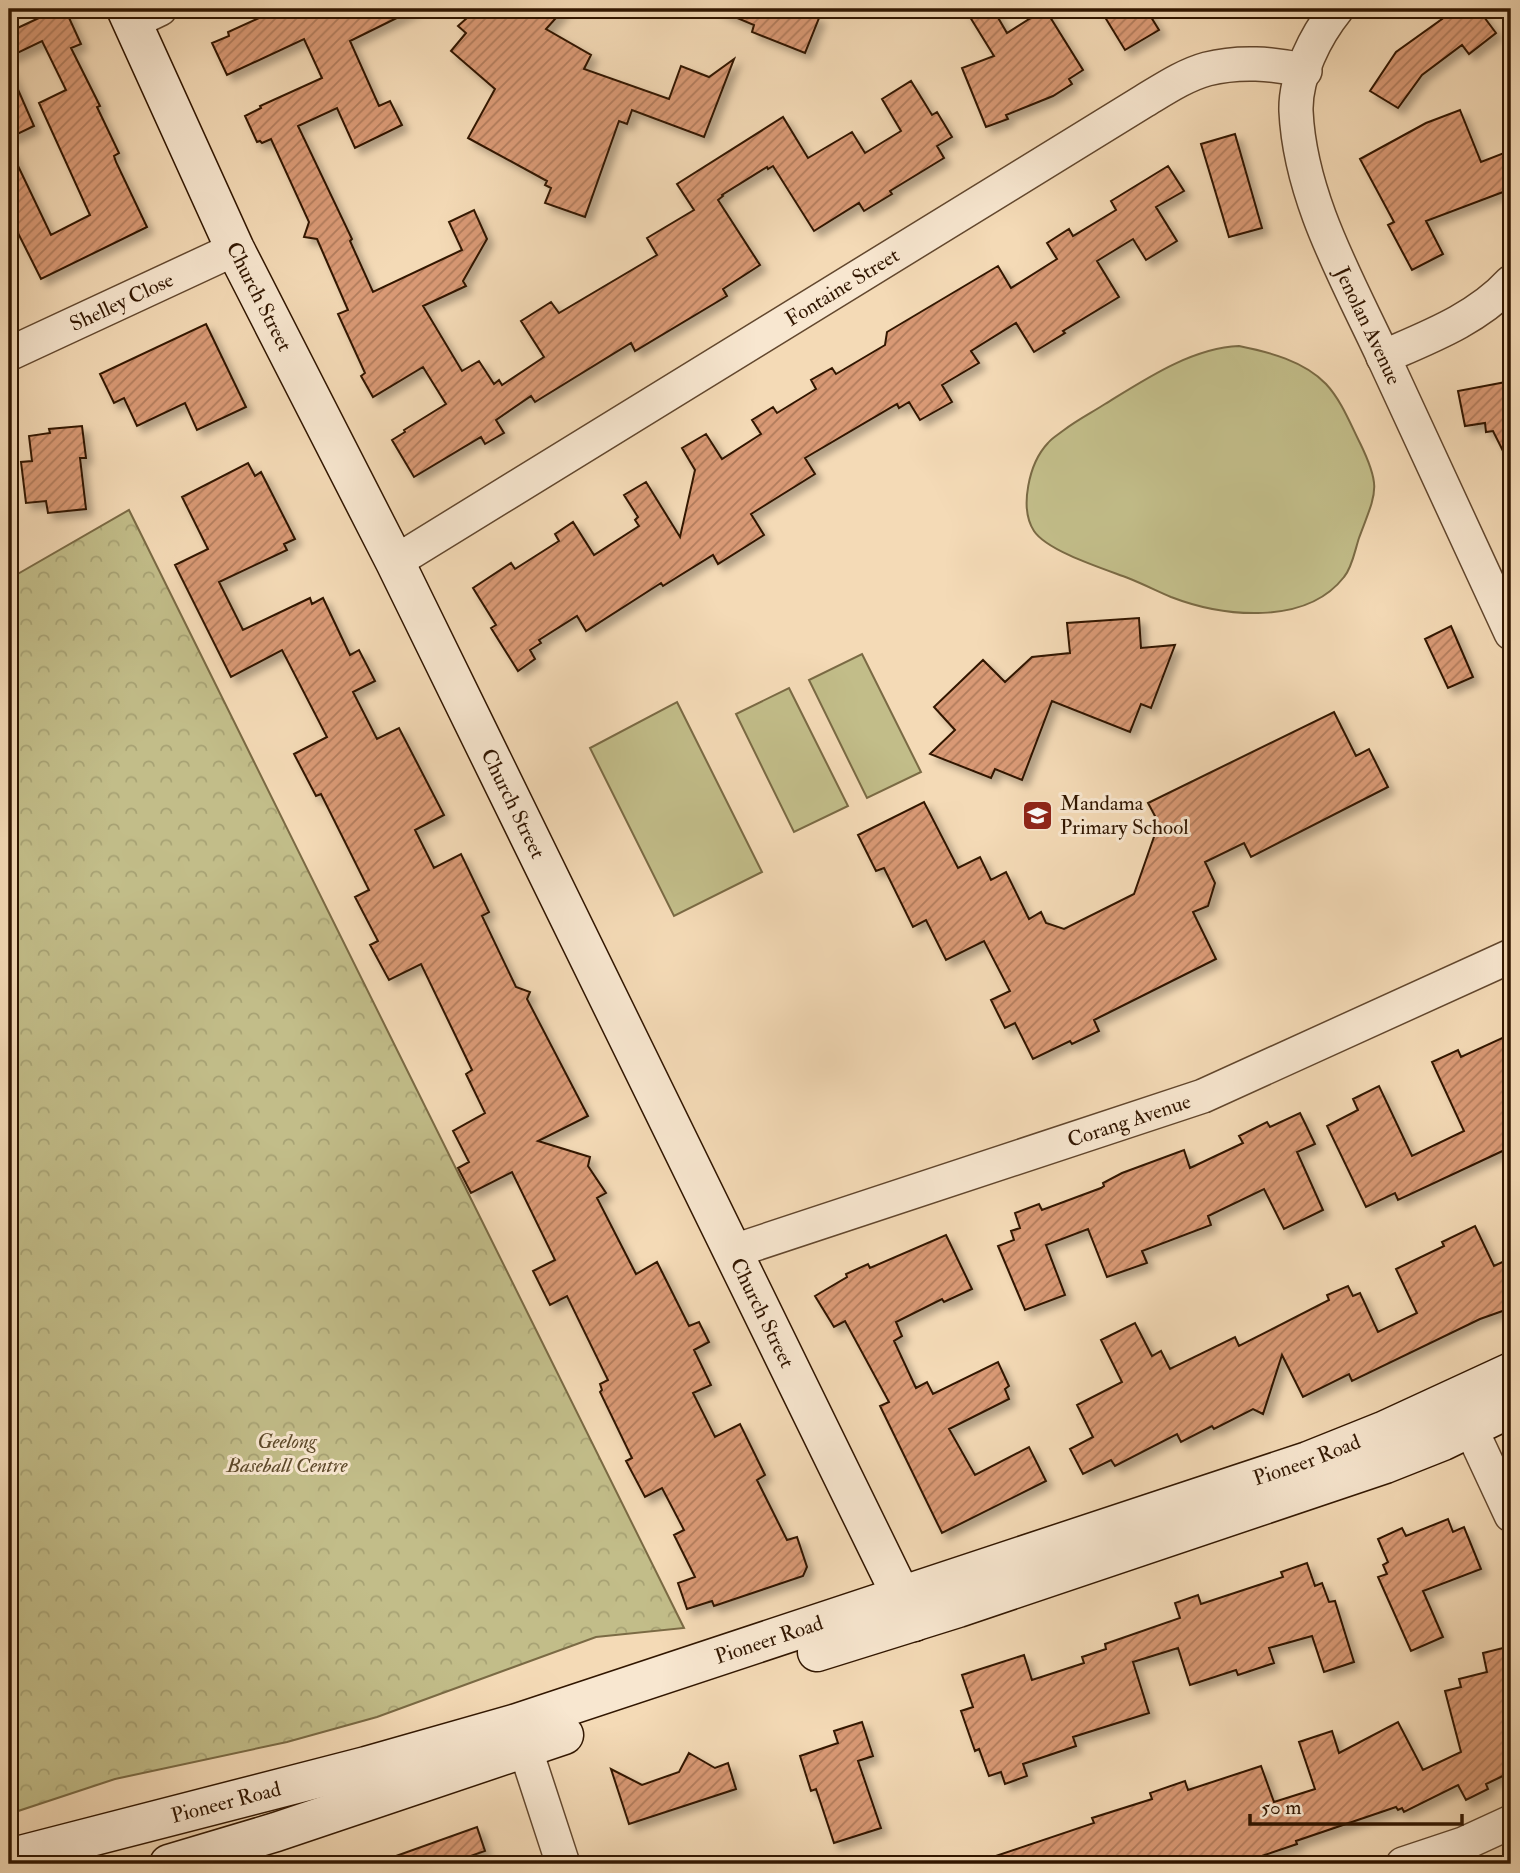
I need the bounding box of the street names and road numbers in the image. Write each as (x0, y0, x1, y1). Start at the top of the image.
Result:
street label: Church Street (220, 237, 299, 356)
street label: Fontaine Street (780, 241, 904, 332)
street label: Jenolan Avenue (1328, 261, 1408, 389)
street label: Shelley Close (65, 266, 178, 337)
street label: Church Street (475, 744, 552, 863)
street label: Corang Avenue (1064, 1087, 1194, 1153)
street label: Church Street (724, 1253, 801, 1372)
street label: Pioneer Road (1250, 1428, 1365, 1492)
street label: Pioneer Road (711, 1609, 827, 1670)
street label: Pioneer Road (168, 1775, 284, 1829)

